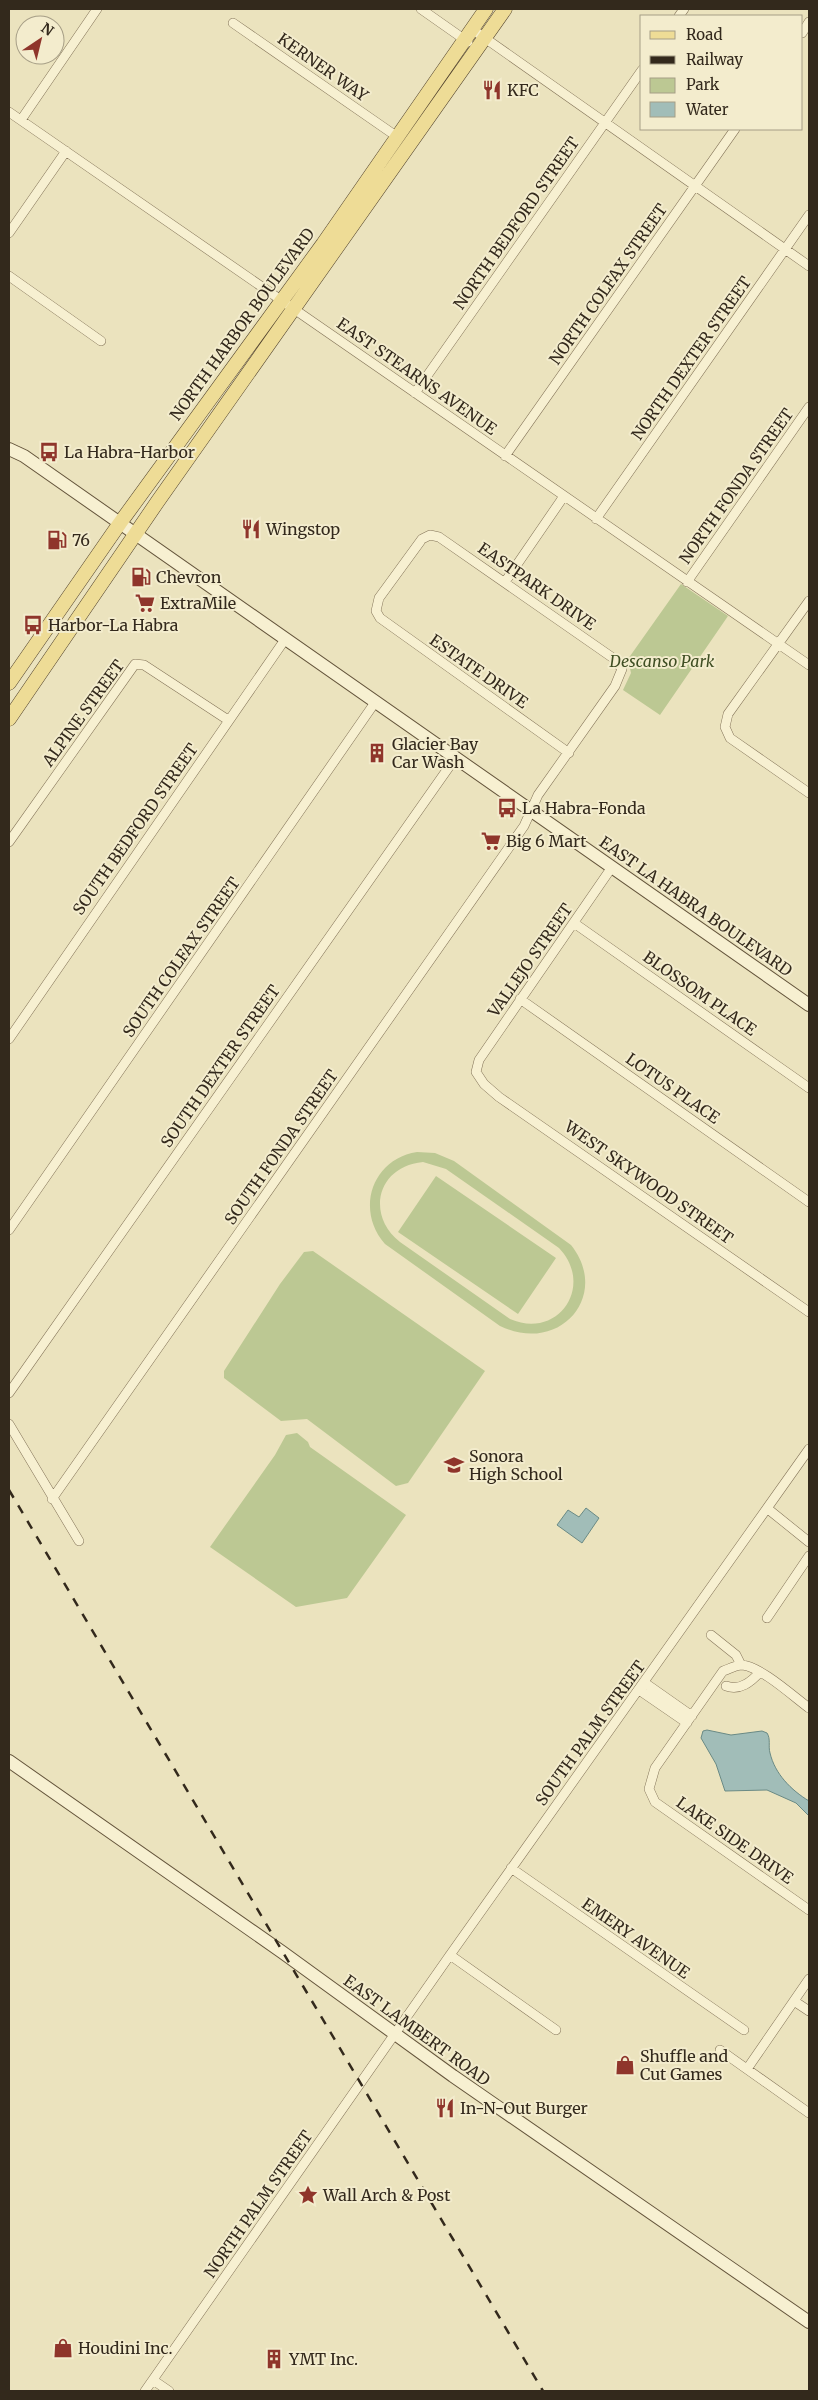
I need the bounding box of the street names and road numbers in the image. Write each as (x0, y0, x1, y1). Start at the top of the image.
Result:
street label: KERNER WAY (274, 29, 373, 106)
street label: NORTH BEDFORD STREET (449, 133, 583, 313)
street label: NORTH COLFAX STREET (545, 200, 671, 368)
street label: NORTH HARBOR BOULEVARD (165, 224, 319, 424)
street label: NORTH DEXTER STREET (627, 272, 755, 444)
street label: EAST STEARNS AVENUE (333, 313, 501, 439)
street label: NORTH FONDA STREET (675, 404, 797, 568)
street label: EASTPARK DRIVE (474, 538, 600, 635)
street label: ESTATE DRIVE (426, 630, 533, 713)
street label: ALPINE STREET (37, 656, 128, 771)
street label: SOUTH BEDFORD STREET (68, 740, 202, 918)
street label: EAST LA HABRA BOULEVARD (596, 832, 796, 980)
street label: SOUTH COLFAX STREET (118, 873, 244, 1041)
street label: VALLEJO STREET (483, 900, 577, 1021)
street label: BLOSSOM PLACE (640, 946, 761, 1040)
street label: SOUTH DEXTER STREET (156, 981, 284, 1151)
street label: LOTUS PLACE (622, 1048, 724, 1128)
street label: SOUTH FONDA STREET (220, 1066, 342, 1228)
street label: WEST SKYWOOD STREET (560, 1116, 737, 1248)
street label: SOUTH PALM STREET (531, 1657, 649, 1809)
street label: LAKE SIDE DRIVE (673, 1792, 798, 1888)
street label: EMERY AVENUE (578, 1893, 694, 1983)
street label: EAST LAMBERT ROAD (340, 1970, 494, 2090)
street label: NORTH PALM STREET (200, 2126, 316, 2282)

